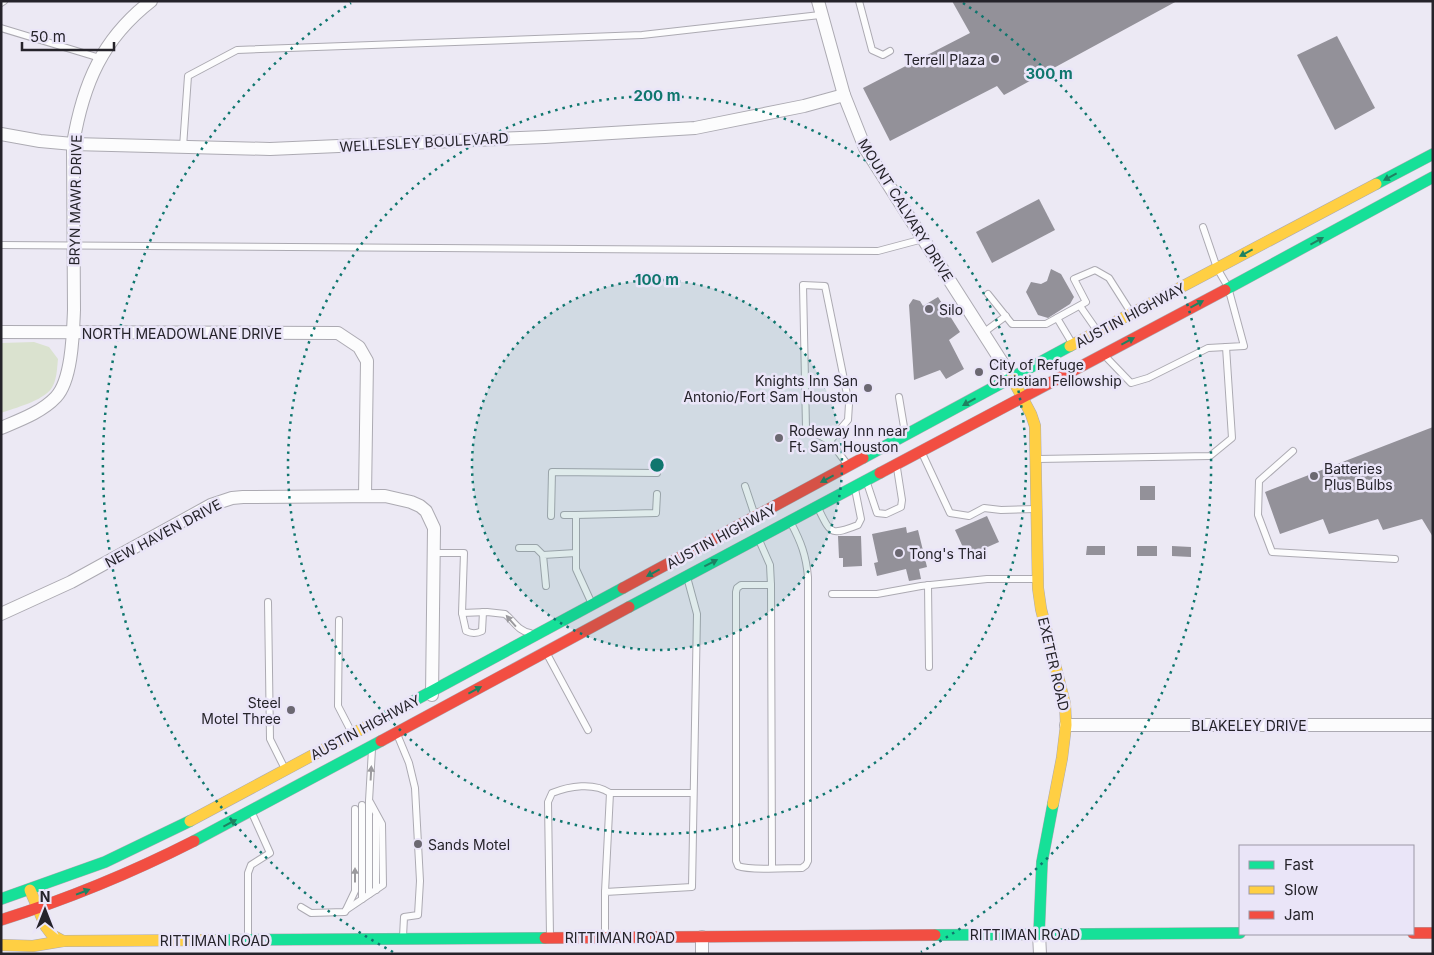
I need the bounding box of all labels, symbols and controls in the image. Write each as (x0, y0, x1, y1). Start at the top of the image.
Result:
scale bar (22, 20, 115, 52)
text: 50 m (30, 27, 66, 46)
place label: Terrell Plaza (904, 51, 985, 68)
marker: Terrell Plaza (989, 53, 1001, 65)
text: 300 m (1025, 64, 1073, 83)
text: 200 m (634, 86, 680, 105)
street label: WELLESLEY BOULEVARD (339, 129, 509, 155)
street label: BRYN MAWR DRIVE (65, 134, 85, 266)
street label: MOUNT CALVARY DRIVE (855, 135, 957, 285)
one-way arrow (1383, 172, 1396, 181)
one-way arrow (1311, 236, 1324, 245)
one-way arrow (1239, 249, 1253, 257)
text: 100 m (635, 270, 679, 289)
street label: AUSTIN HIGHWAY (1072, 279, 1188, 351)
one-way arrow (1189, 300, 1204, 308)
place label: Silo (939, 301, 963, 318)
marker: Silo (923, 303, 935, 315)
street label: NORTH MEADOWLANE DRIVE (82, 325, 282, 342)
one-way arrow (1121, 337, 1135, 345)
place label: City of Refuge Christian Fellowship (989, 356, 1122, 389)
marker: City of Refuge Christian Fellowship (973, 366, 985, 378)
place label: Knights Inn San Antonio/Fort Sam Houston (683, 372, 858, 405)
marker: Knights Inn San Antonio/Fort Sam Houston (862, 382, 874, 394)
one-way arrow (963, 397, 976, 406)
place label: Rodeway Inn near Ft. Sam Houston (789, 422, 908, 455)
marker: Rodeway Inn near Ft. Sam Houston (773, 432, 785, 444)
centre of rings (648, 456, 666, 474)
place label: Batteries Plus Bulbs (1324, 460, 1393, 493)
marker: Batteries Plus Bulbs (1308, 470, 1320, 482)
one-way arrow (819, 475, 834, 483)
street label: NEW HAVEN DRIVE (102, 495, 224, 571)
street label: AUSTIN HIGHWAY (663, 500, 779, 572)
place label: Tong's Thai (909, 545, 986, 562)
marker: Tong's Thai (893, 547, 905, 559)
one-way arrow (704, 559, 718, 567)
one-way arrow (646, 568, 659, 577)
one-way arrow (505, 615, 517, 627)
street label: EXETER ROAD (1035, 615, 1073, 713)
one-way arrow (469, 686, 482, 695)
street label: AUSTIN HIGHWAY (307, 691, 423, 763)
place label: Steel Motel Three (201, 694, 281, 727)
marker: Steel Motel Three (285, 704, 297, 716)
street label: BLAKELEY DRIVE (1191, 717, 1307, 734)
one-way arrow (367, 765, 375, 781)
one-way arrow (223, 819, 237, 827)
place label: Sands Motel (428, 836, 510, 853)
marker: Sands Motel (412, 838, 424, 850)
legend (1239, 845, 1414, 935)
text: Fast (1284, 855, 1314, 874)
one-way arrow (351, 867, 359, 883)
text: Slow (1284, 880, 1318, 899)
north arrow (20, 885, 70, 935)
text: N (40, 888, 50, 905)
one-way arrow (76, 888, 91, 896)
text: Jam (1284, 905, 1314, 924)
street label: RITTIMAN ROAD (970, 926, 1080, 943)
street label: RITTIMAN ROAD (565, 929, 675, 946)
street label: RITTIMAN ROAD (160, 932, 270, 949)

